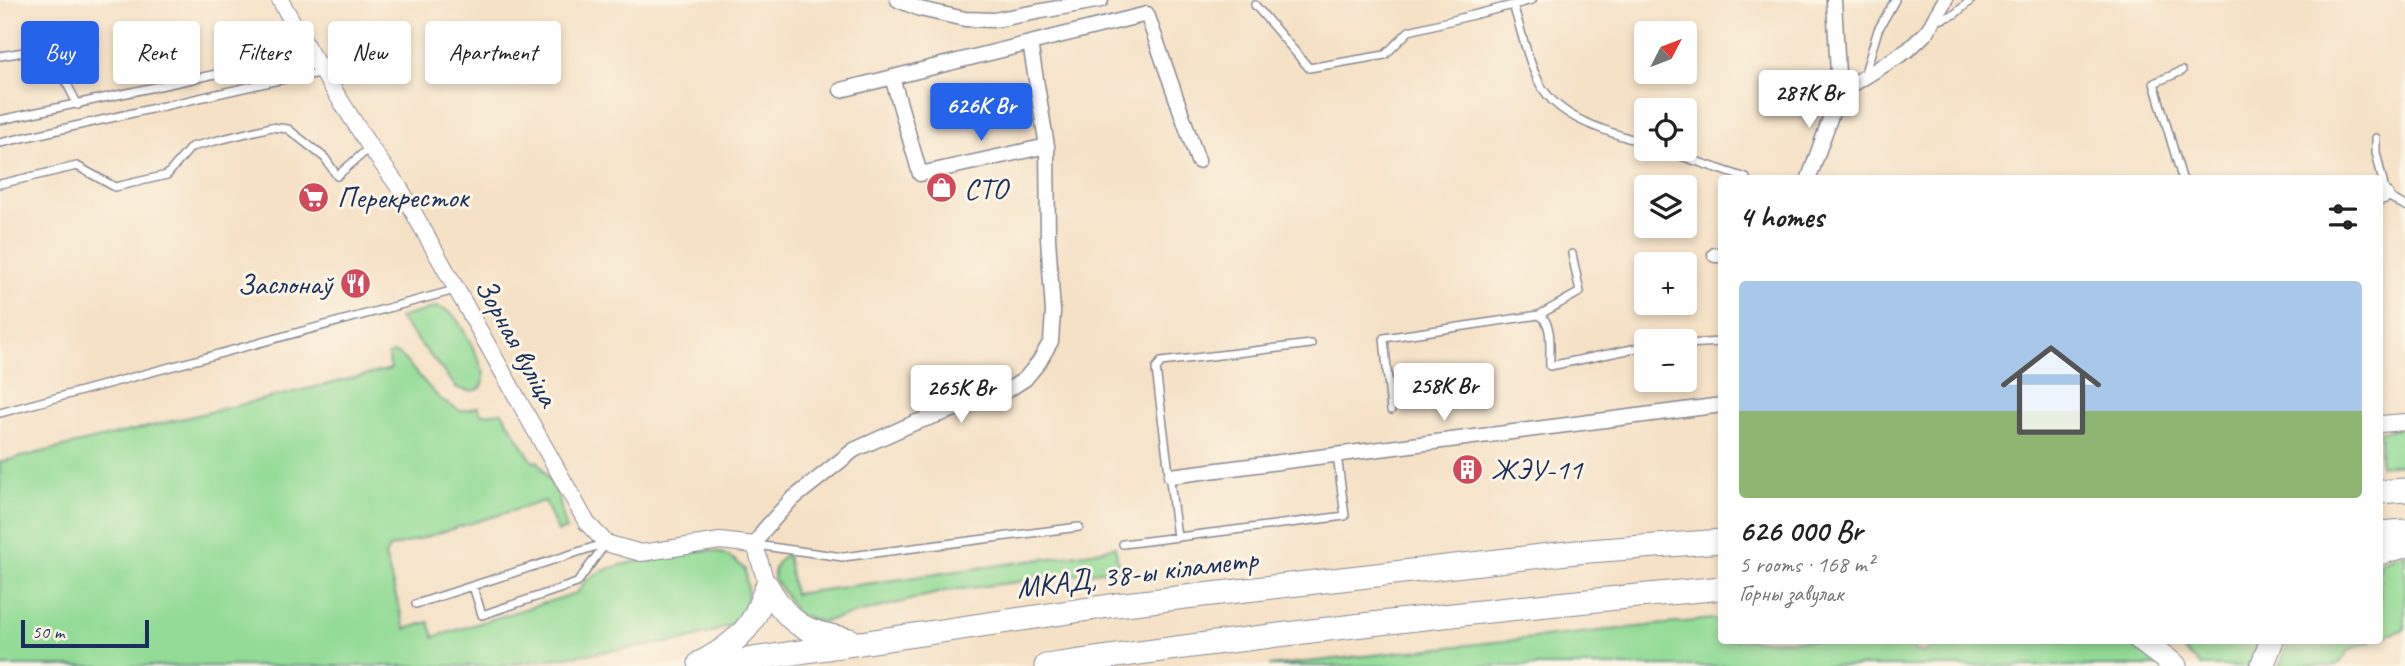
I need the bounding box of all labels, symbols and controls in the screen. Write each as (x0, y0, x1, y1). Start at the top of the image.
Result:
chip: Buy (21, 21, 99, 84)
chip: Rent (113, 21, 200, 84)
chip: Filters (214, 21, 314, 84)
chip: New (328, 21, 411, 84)
chip: Apartment (425, 21, 561, 84)
north arrow (1634, 21, 1698, 84)
map controls (1634, 21, 1697, 392)
pin: 287K Br (1744, 71, 1874, 130)
text: 287K Br (1775, 78, 1843, 107)
pin: 626K Br (916, 83, 1046, 143)
text: 626K Br (946, 91, 1016, 120)
button: locate (1634, 98, 1697, 161)
place label: СТО (964, 169, 1010, 207)
shop icon: СТО (924, 171, 958, 205)
button: layers (1634, 175, 1697, 238)
place label: Перекресток (337, 178, 471, 216)
supermarket icon: Перекресток (297, 180, 331, 214)
text: 4 homes (1739, 198, 1824, 236)
icon: filters (2324, 198, 2362, 236)
button: + (1634, 252, 1697, 315)
place label: Заслонаў (237, 265, 334, 303)
restaurant icon: Заслонаў (338, 267, 372, 301)
street label: Зорная вуліца (466, 271, 569, 414)
icon: home (1988, 327, 2114, 453)
button: − (1634, 329, 1697, 392)
pin: 258K Br (1379, 364, 1509, 423)
pin: 265K Br (896, 366, 1026, 425)
text: 258K Br (1410, 371, 1478, 400)
text: 265K Br (927, 373, 995, 402)
place label: ЖЭУ-11 (1491, 450, 1584, 488)
building icon: ЖЭУ-11 (1451, 452, 1485, 486)
text: 626 000 Br (1739, 512, 1862, 550)
street label: МКАД, 38-ы кіламетр (1014, 539, 1261, 607)
text: 5 rooms · 168 m² (1739, 550, 1874, 579)
text: Горны завулак (1739, 579, 1843, 608)
scale bar (21, 617, 149, 649)
text: 50 m (32, 620, 64, 644)

